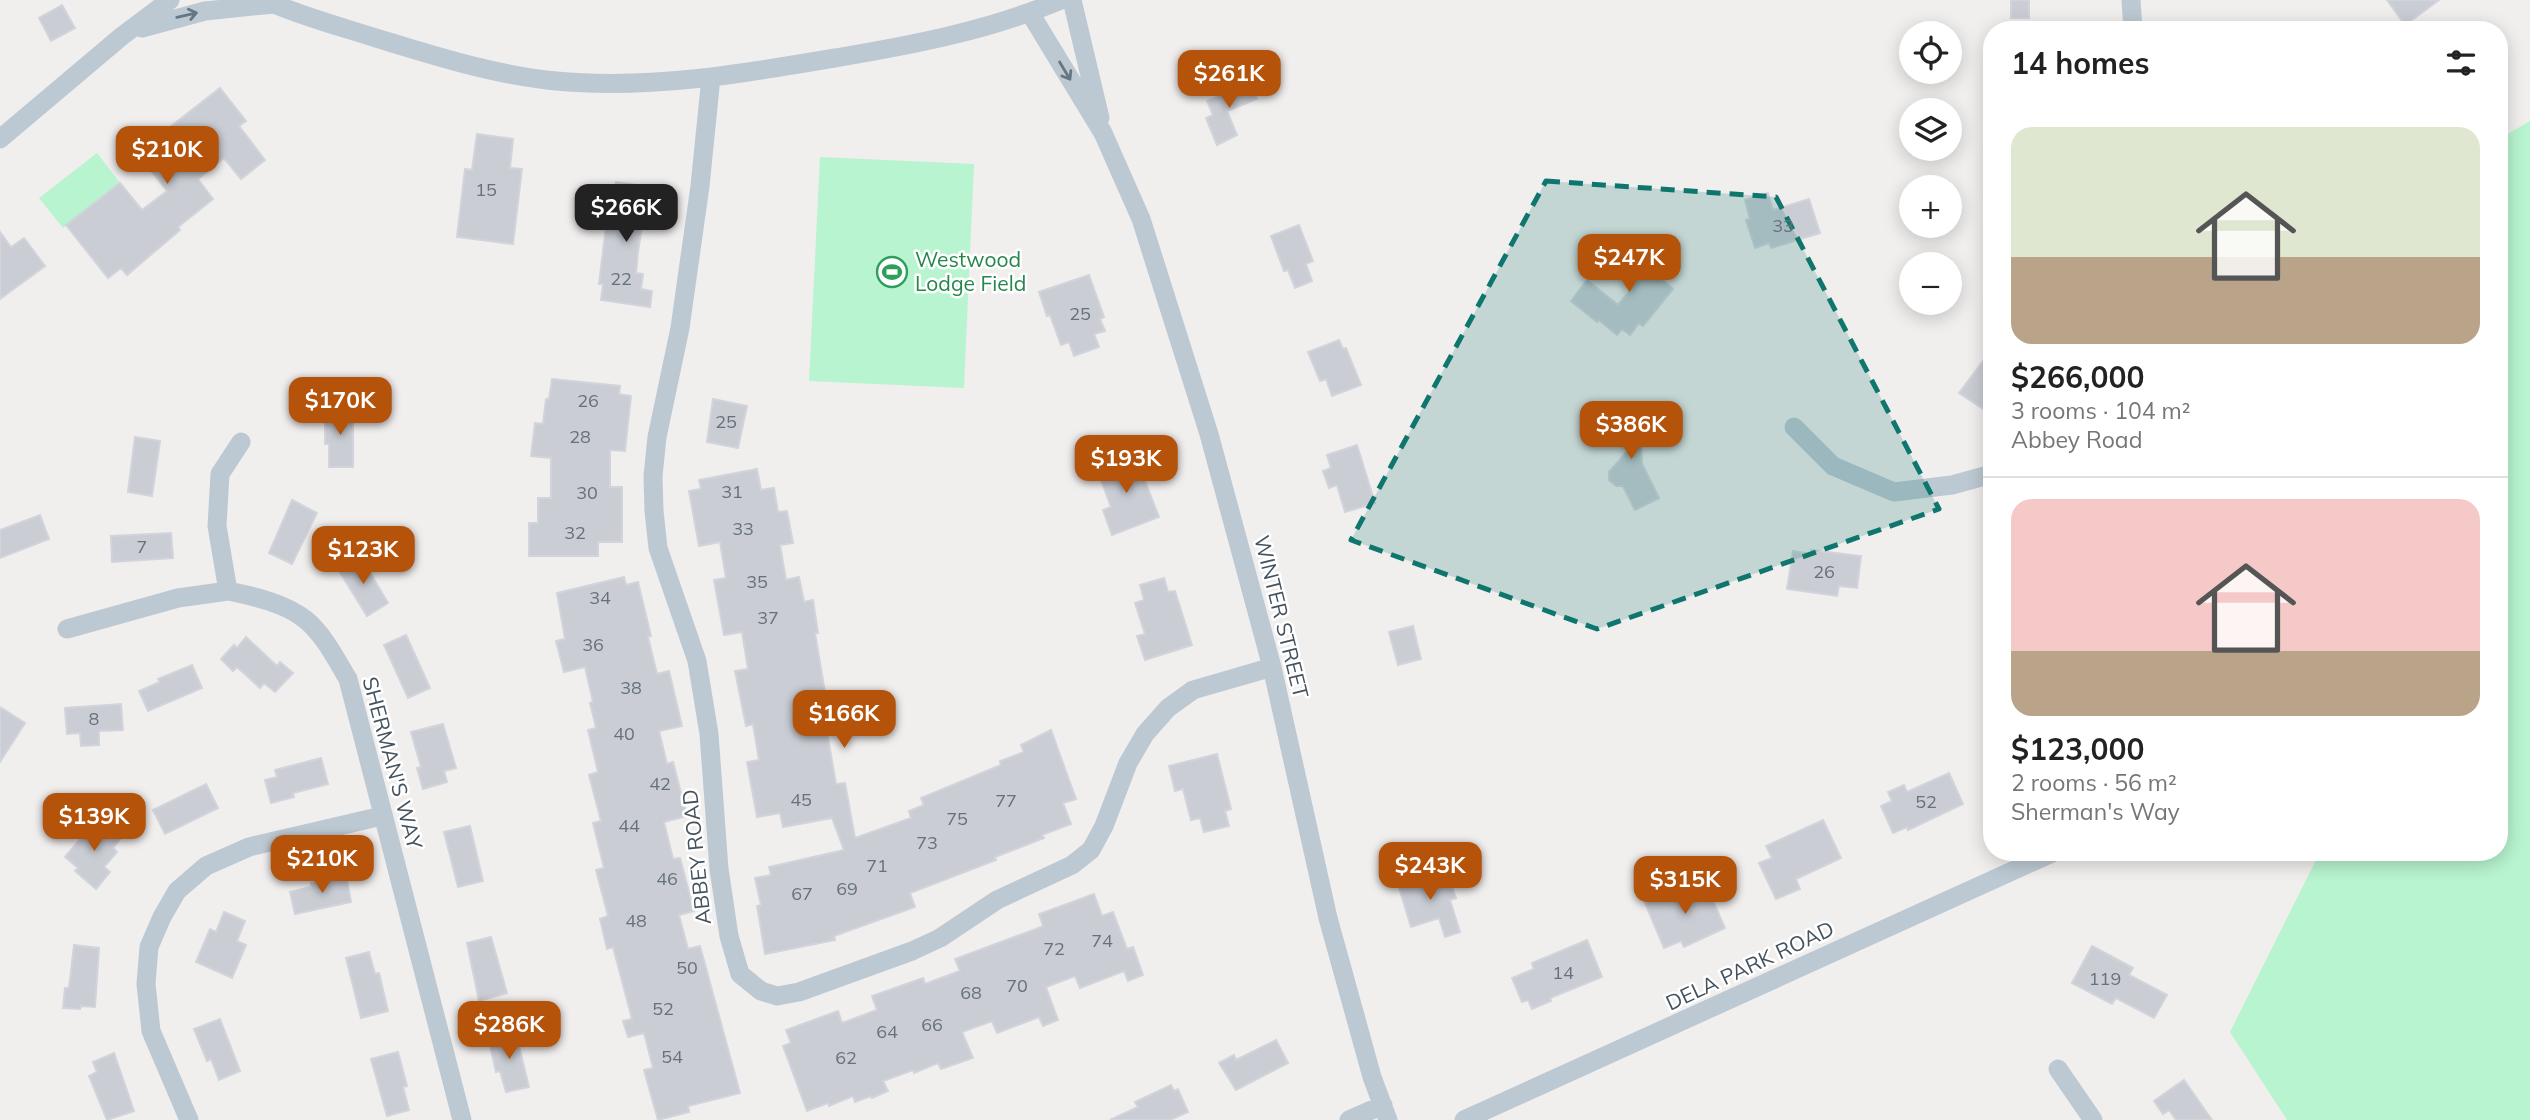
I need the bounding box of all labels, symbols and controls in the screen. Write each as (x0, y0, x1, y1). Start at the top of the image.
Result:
one-way arrow (175, 8, 197, 21)
map controls (1899, 21, 1962, 315)
button: locate (1899, 21, 1962, 84)
text: 14 homes (2011, 44, 2150, 82)
icon: filters (2442, 44, 2480, 82)
pin: $261K (1180, 50, 1278, 110)
text: $261K (1194, 58, 1264, 87)
one-way arrow (1059, 61, 1073, 81)
button: layers (1899, 98, 1962, 161)
pin: $210K (118, 127, 216, 186)
text: $210K (132, 134, 202, 163)
icon: home (2183, 173, 2309, 299)
button: + (1899, 175, 1962, 238)
house number: 15 (475, 178, 497, 201)
pin: $266K (577, 184, 675, 244)
text: $266K (591, 192, 661, 221)
house number: 33 (1772, 214, 1794, 237)
pin: $247K (1580, 234, 1678, 294)
text: $247K (1594, 242, 1664, 271)
place label: Westwood Lodge Field (915, 246, 1026, 296)
button: − (1899, 252, 1962, 315)
sports icon: Westwood Lodge Field (875, 255, 909, 289)
house number: 22 (610, 267, 632, 290)
house number: 25 (1069, 302, 1091, 325)
text: $266,000 (2011, 358, 2144, 396)
pin: $170K (291, 378, 389, 437)
text: $170K (305, 385, 375, 414)
house number: 26 (577, 389, 599, 412)
text: 3 rooms · 104 m² (2011, 396, 2191, 425)
pin: $386K (1582, 402, 1680, 461)
text: $386K (1596, 409, 1666, 438)
house number: 25 (715, 410, 737, 433)
house number: 28 (569, 425, 591, 448)
text: Abbey Road (2011, 425, 2142, 454)
pin: $193K (1077, 435, 1175, 495)
text: $193K (1091, 443, 1161, 472)
house number: 31 (721, 480, 743, 503)
house number: 30 (576, 481, 598, 504)
house number: 33 (732, 517, 754, 540)
house number: 32 (564, 521, 586, 544)
pin: $123K (314, 526, 412, 586)
street label: WINTER STREET (1249, 533, 1315, 701)
text: $123K (328, 534, 398, 563)
house number: 7 (137, 535, 147, 558)
icon: home (2183, 545, 2309, 671)
house number: 26 (1813, 560, 1835, 583)
house number: 35 (746, 570, 768, 593)
house number: 34 (589, 586, 611, 609)
house number: 37 (757, 606, 779, 629)
house number: 36 (582, 633, 604, 656)
street label: SHERMAN'S WAY (357, 674, 429, 852)
house number: 38 (620, 676, 642, 699)
pin: $166K (795, 690, 893, 750)
text: $166K (809, 698, 879, 727)
house number: 8 (89, 707, 99, 730)
house number: 40 (613, 722, 635, 745)
text: $123,000 (2011, 730, 2144, 768)
text: 2 rooms · 56 m² (2011, 768, 2177, 797)
house number: 42 (649, 772, 671, 795)
street label: ABBEY ROAD (676, 788, 716, 926)
house number: 45 (790, 788, 812, 811)
house number: 77 (995, 789, 1017, 812)
house number: 52 (1915, 790, 1937, 813)
pin: $139K (45, 794, 143, 853)
text: Sherman's Way (2011, 797, 2180, 826)
text: $139K (59, 801, 129, 830)
house number: 75 (946, 807, 968, 830)
house number: 44 (618, 814, 640, 837)
house number: 73 (916, 831, 938, 854)
pin: $210K (273, 836, 371, 895)
pin: $243K (1381, 842, 1479, 902)
text: $210K (287, 843, 357, 872)
text: $243K (1395, 850, 1465, 879)
house number: 71 (866, 854, 888, 877)
pin: $315K (1636, 856, 1734, 916)
text: $315K (1650, 864, 1720, 893)
house number: 46 (656, 867, 678, 890)
house number: 69 (836, 877, 858, 900)
house number: 67 (791, 882, 813, 905)
house number: 48 (625, 909, 647, 932)
street label: DELA PARK ROAD (1661, 915, 1838, 1015)
house number: 74 (1091, 929, 1113, 952)
house number: 72 (1043, 937, 1065, 960)
house number: 50 (676, 956, 698, 979)
house number: 14 (1552, 961, 1574, 984)
house number: 119 (2089, 967, 2121, 990)
house number: 70 (1006, 974, 1028, 997)
house number: 68 (960, 981, 982, 1004)
house number: 52 (652, 997, 674, 1020)
pin: $286K (460, 1002, 558, 1061)
text: $286K (474, 1009, 544, 1038)
house number: 66 (921, 1013, 943, 1036)
house number: 64 (876, 1020, 898, 1043)
house number: 54 (661, 1045, 683, 1068)
house number: 62 (835, 1046, 857, 1069)

